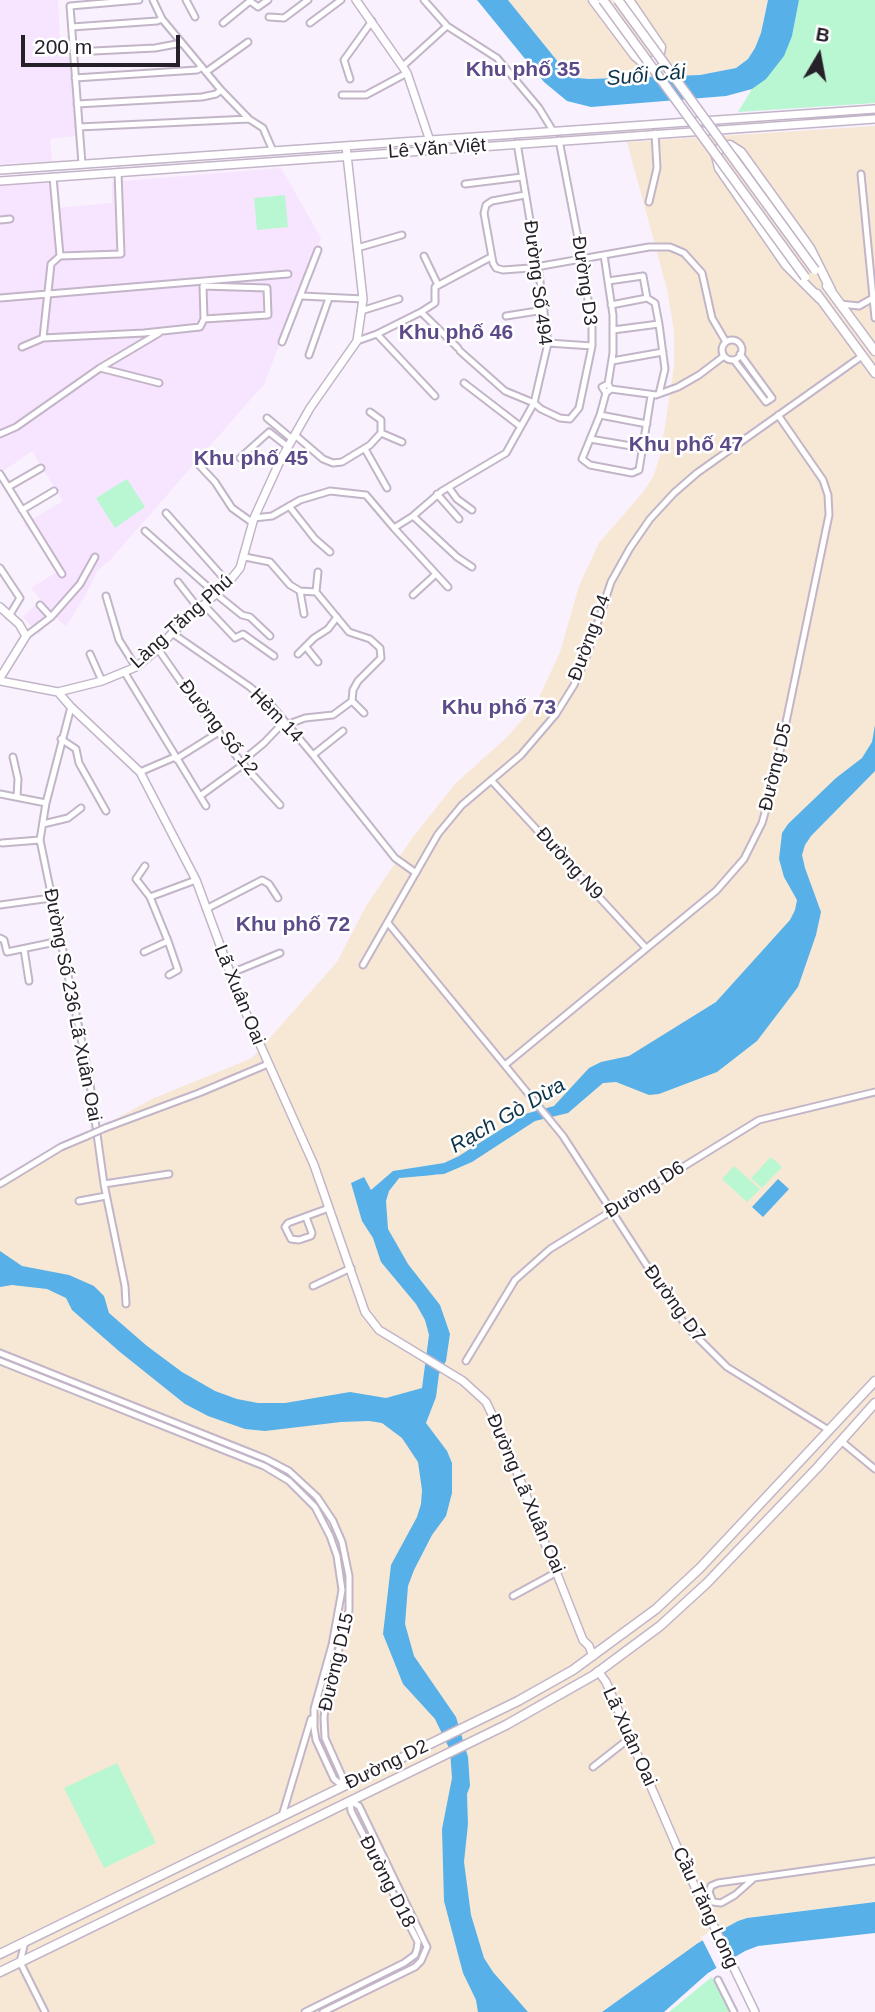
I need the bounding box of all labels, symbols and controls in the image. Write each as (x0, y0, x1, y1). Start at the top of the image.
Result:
scale bar (24, 21, 184, 65)
north arrow (784, 21, 854, 91)
text: B (814, 23, 831, 46)
text: 200 m (34, 35, 92, 58)
district label: Khu phố 35 (466, 57, 580, 83)
water label: Suối Cái (605, 60, 687, 92)
street label: Lê Văn Việt (387, 134, 487, 164)
street label: Đường Số 494 (518, 219, 556, 347)
street label: Đường D3 (566, 235, 602, 327)
district label: Khu phố 46 (399, 320, 513, 346)
district label: Khu phố 47 (629, 432, 743, 458)
district label: Khu phố 45 (194, 446, 308, 472)
street label: Làng Tăng Phú (126, 570, 238, 674)
street label: Đường D4 (564, 592, 616, 684)
street label: Đường Số 12 (174, 676, 262, 780)
street label: Hẻm 14 (245, 684, 307, 748)
district label: Khu phố 73 (442, 695, 556, 721)
street label: Đường D5 (755, 721, 797, 813)
street label: Đường N9 (531, 823, 607, 905)
street label: Đường Số 236 Lã Xuân Oai (38, 887, 106, 1123)
district label: Khu phố 72 (236, 912, 350, 938)
street label: Lã Xuân Oai (209, 942, 269, 1048)
water label: Rạch Gò Dừa (446, 1073, 570, 1159)
street label: Đường D6 (601, 1157, 689, 1223)
street label: Đường D7 (638, 1261, 710, 1347)
street label: Đường Lã Xuân Oai (481, 1411, 569, 1577)
street label: Đường D15 (315, 1611, 359, 1713)
street label: Lã Xuân Oai (597, 1684, 661, 1790)
street label: Đường D2 (342, 1735, 432, 1795)
street label: Đường D18 (354, 1832, 420, 1932)
street label: Cầu Tăng Long (667, 1844, 743, 1972)

